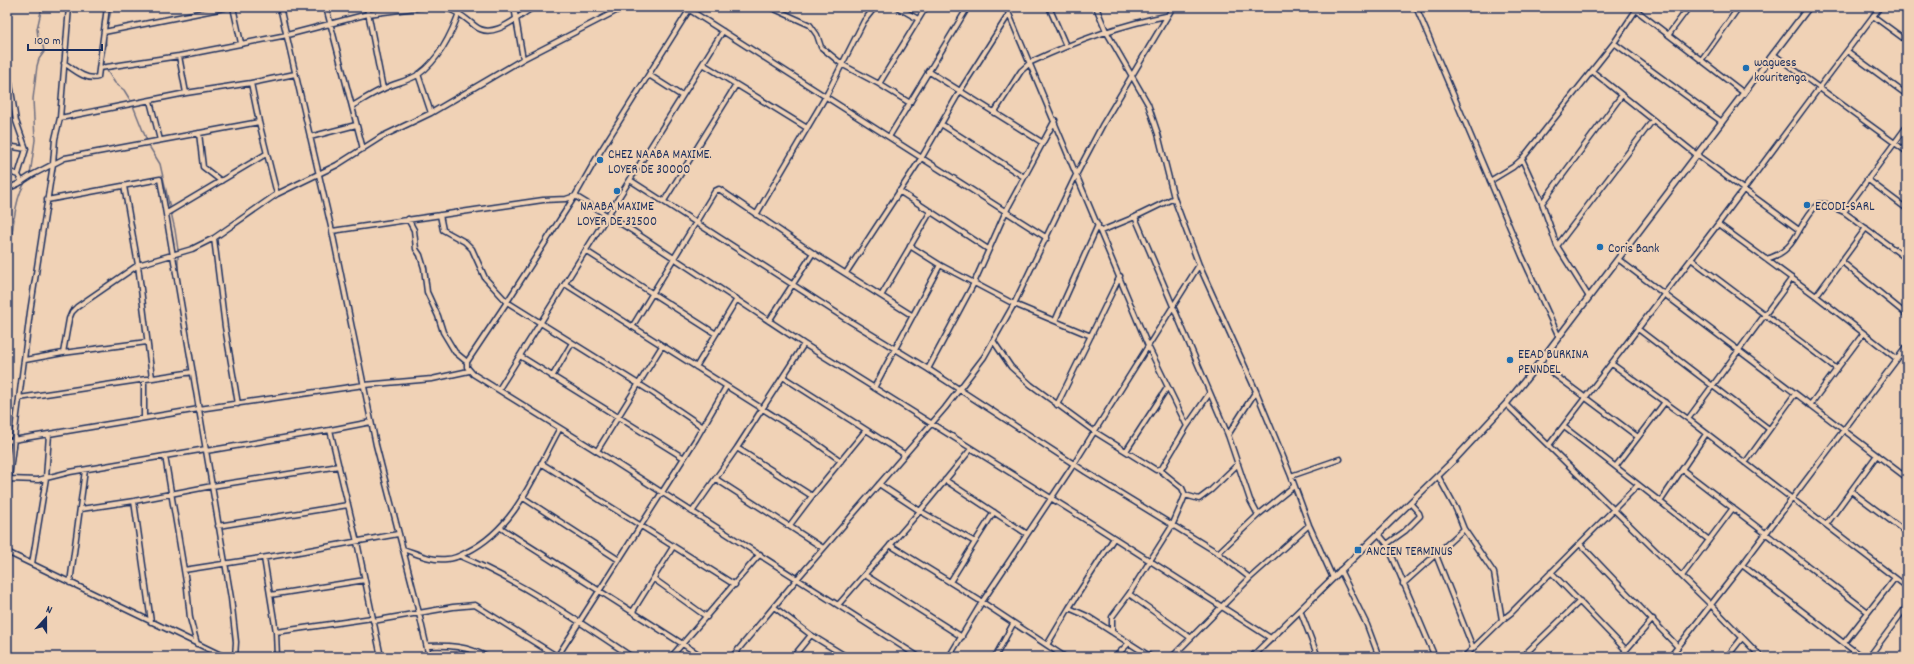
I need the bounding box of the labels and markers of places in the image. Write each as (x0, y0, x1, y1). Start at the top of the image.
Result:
place label: waguess kouritenga (1754, 54, 1807, 88)
marker: waguess kouritenga (1741, 63, 1751, 73)
place label: CHEZ NAABA MAXIME. LOYER DE 30000 (608, 146, 712, 180)
marker: CHEZ NAABA MAXIME. LOYER DE 30000 (595, 155, 605, 165)
marker: NAABA MAXIME LOYER DE 32500 (612, 186, 622, 196)
place label: NAABA MAXIME LOYER DE 32500 (577, 198, 657, 232)
place label: ECODI-SARL (1815, 198, 1875, 217)
marker: ECODI-SARL (1802, 200, 1812, 210)
place label: Coris Bank (1608, 240, 1659, 259)
marker: Coris Bank (1595, 242, 1605, 252)
place label: EEAD BURKINA PENNDEL (1518, 346, 1589, 380)
marker: EEAD BURKINA PENNDEL (1505, 355, 1515, 365)
place label: ANCIEN TERMINUS (1366, 543, 1453, 562)
marker: ANCIEN TERMINUS (1353, 545, 1363, 555)

